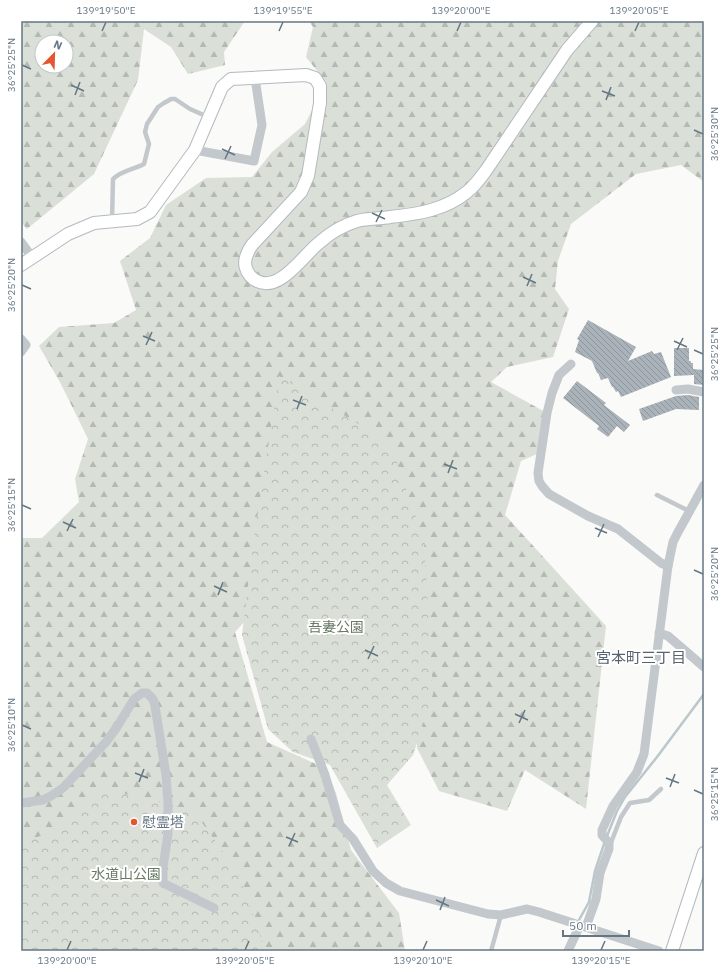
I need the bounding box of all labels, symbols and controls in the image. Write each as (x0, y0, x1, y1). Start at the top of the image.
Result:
text: 139°19'50"E (76, 4, 136, 17)
text: 139°19'55"E (253, 4, 313, 17)
text: 139°20'00"E (431, 4, 491, 17)
text: 139°20'05"E (609, 4, 669, 17)
north arrow (34, 34, 74, 74)
text: N (52, 37, 64, 53)
text: 36°25'25"N (5, 38, 18, 92)
text: 36°25'30"N (708, 107, 721, 161)
text: 36°25'20"N (5, 258, 18, 312)
text: 36°25'25"N (708, 327, 721, 381)
text: 36°25'15"N (5, 478, 18, 532)
text: 36°25'20"N (708, 547, 721, 601)
park label: 吾妻公園 (308, 618, 364, 636)
district label: 宮本町三丁目 (596, 648, 686, 667)
text: 36°25'10"N (5, 698, 18, 752)
text: 36°25'15"N (708, 767, 721, 821)
place label: 慰霊塔 (142, 813, 184, 831)
marker: 慰霊塔 (129, 817, 139, 827)
park label: 水道山公園 (91, 865, 161, 883)
scale bar (563, 912, 629, 938)
text: 50 m (569, 918, 597, 933)
text: 139°20'00"E (37, 954, 97, 967)
text: 139°20'05"E (215, 954, 275, 967)
text: 139°20'10"E (393, 954, 453, 967)
text: 139°20'15"E (571, 954, 631, 967)

